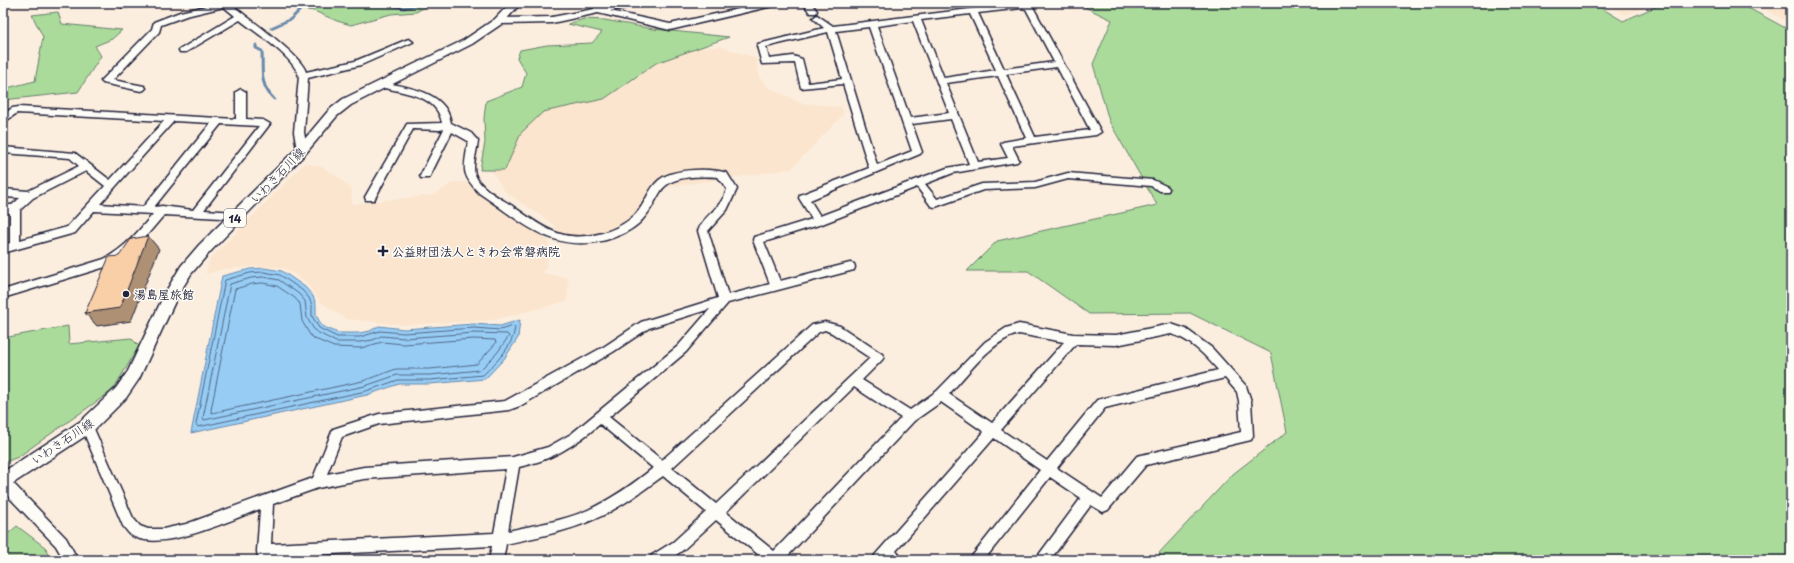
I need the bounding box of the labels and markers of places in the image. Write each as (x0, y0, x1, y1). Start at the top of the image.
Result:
place label: 公益財団法人ときわ会常磐病院 (392, 242, 560, 260)
marker: 公益財団法人ときわ会常磐病院 (377, 245, 389, 257)
place label: 湯島屋旅館 (134, 285, 194, 303)
marker: 湯島屋旅館 (121, 289, 131, 299)

